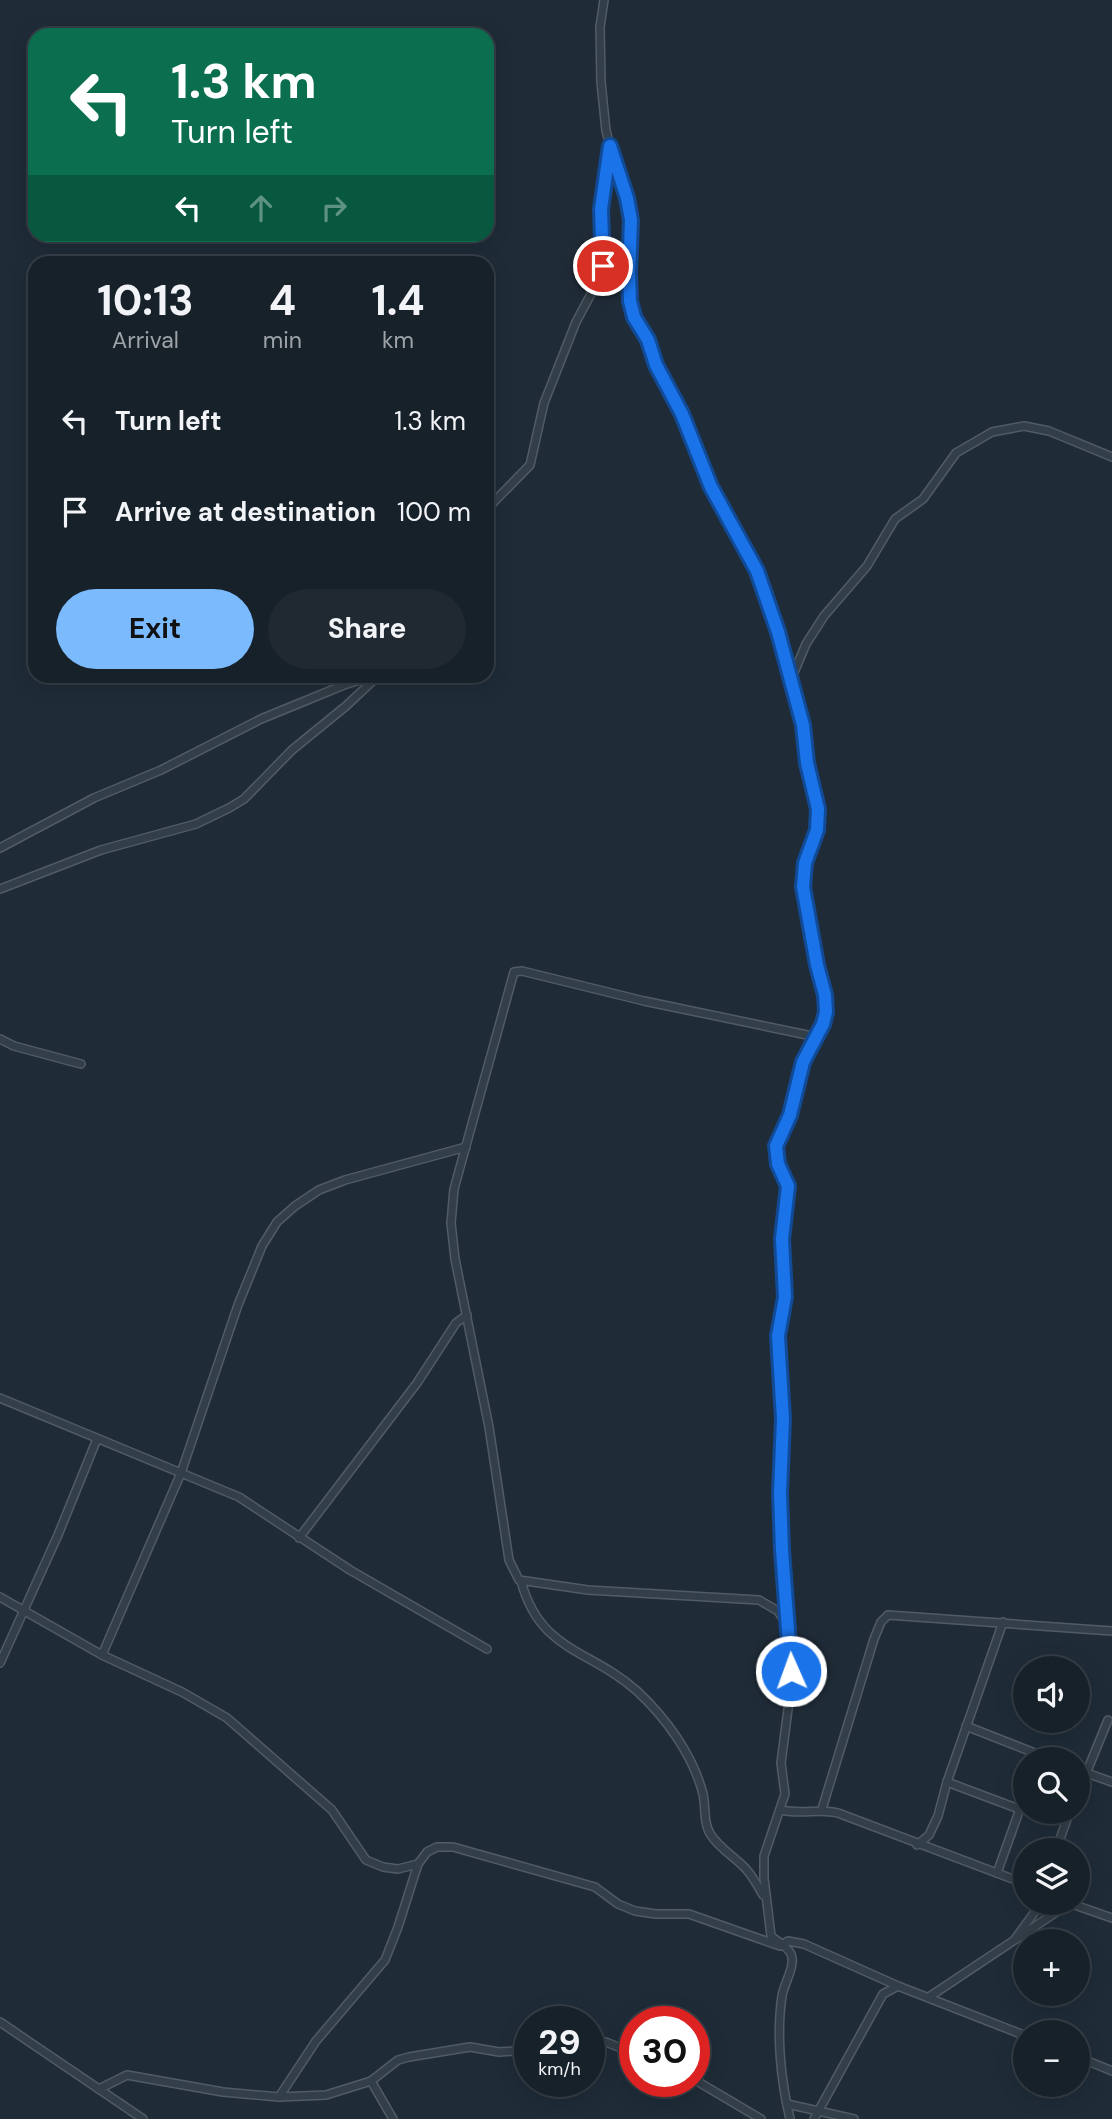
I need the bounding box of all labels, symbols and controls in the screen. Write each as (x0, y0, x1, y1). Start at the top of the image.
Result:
text: 1.3 km (171, 49, 317, 113)
icon: left (56, 56, 147, 147)
text: Turn left (171, 111, 293, 153)
icon: left (169, 189, 207, 227)
icon: ahead (242, 189, 280, 227)
icon: right (315, 189, 353, 227)
pin (573, 236, 633, 296)
icon: arrive (584, 247, 622, 285)
text: 10:13 (97, 273, 194, 328)
text: 4 (269, 273, 296, 328)
text: 1.4 (371, 273, 425, 328)
text: Arrival (112, 325, 179, 355)
text: min (263, 325, 302, 355)
text: km (382, 325, 414, 355)
icon: left (56, 402, 94, 440)
text: Turn left (115, 404, 222, 438)
text: 1.3 km (394, 404, 466, 438)
icon: arrive (56, 493, 94, 531)
text: Arrive at destination (115, 495, 376, 529)
text: 100 m (397, 495, 471, 529)
button: Exit (56, 589, 254, 669)
button: Share (268, 589, 466, 669)
position arrow (754, 1634, 828, 1708)
map controls (1013, 1656, 1090, 2097)
button: sound (1013, 1656, 1090, 1733)
button: search (1013, 1747, 1090, 1824)
button: layers (1013, 1838, 1090, 1915)
button: + (1013, 1929, 1090, 2006)
speed limit sign: 30 (619, 2006, 710, 2097)
text: 29 (538, 2019, 581, 2065)
button: − (1013, 2020, 1090, 2097)
text: km/h (538, 2057, 581, 2081)

